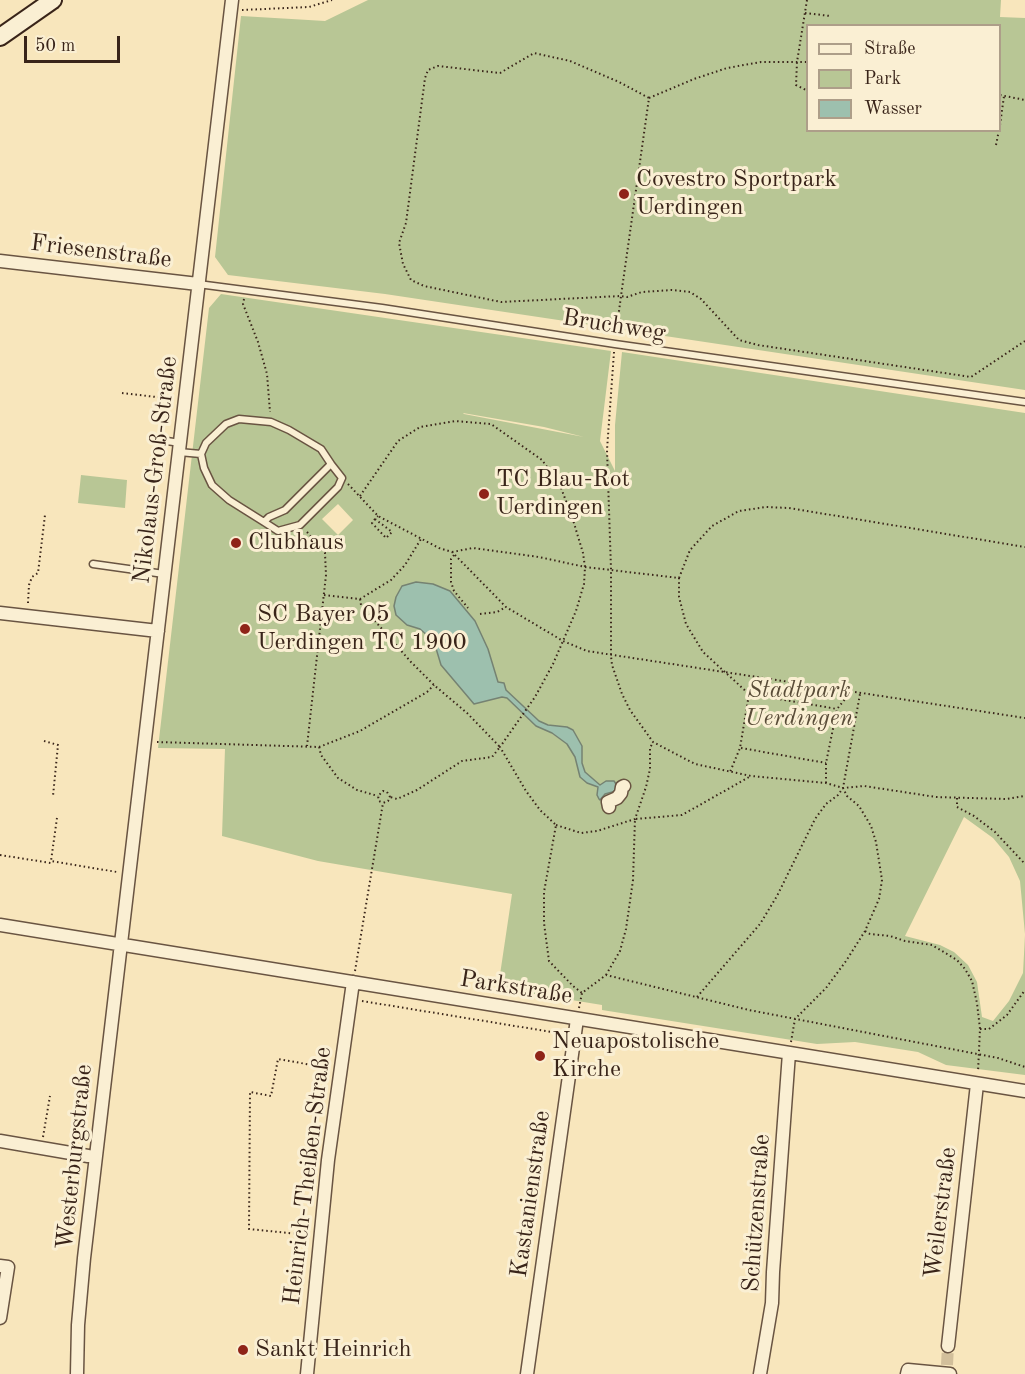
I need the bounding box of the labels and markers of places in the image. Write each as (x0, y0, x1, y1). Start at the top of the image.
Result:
place label: Covestro Sportpark Uerdingen (636, 166, 837, 222)
marker: Covestro Sportpark Uerdingen (617, 187, 631, 201)
place label: TC Blau-Rot Uerdingen (496, 466, 630, 522)
marker: TC Blau-Rot Uerdingen (477, 487, 491, 501)
place label: Clubhaus (248, 529, 344, 557)
marker: Clubhaus (229, 536, 243, 550)
place label: SC Bayer 05 Uerdingen TC 1900 (257, 601, 467, 657)
marker: SC Bayer 05 Uerdingen TC 1900 (238, 622, 252, 636)
place label: Neuapostolische Kirche (552, 1028, 719, 1084)
marker: Neuapostolische Kirche (533, 1049, 547, 1063)
place label: Sankt Heinrich (255, 1336, 412, 1364)
marker: Sankt Heinrich (236, 1343, 250, 1357)

